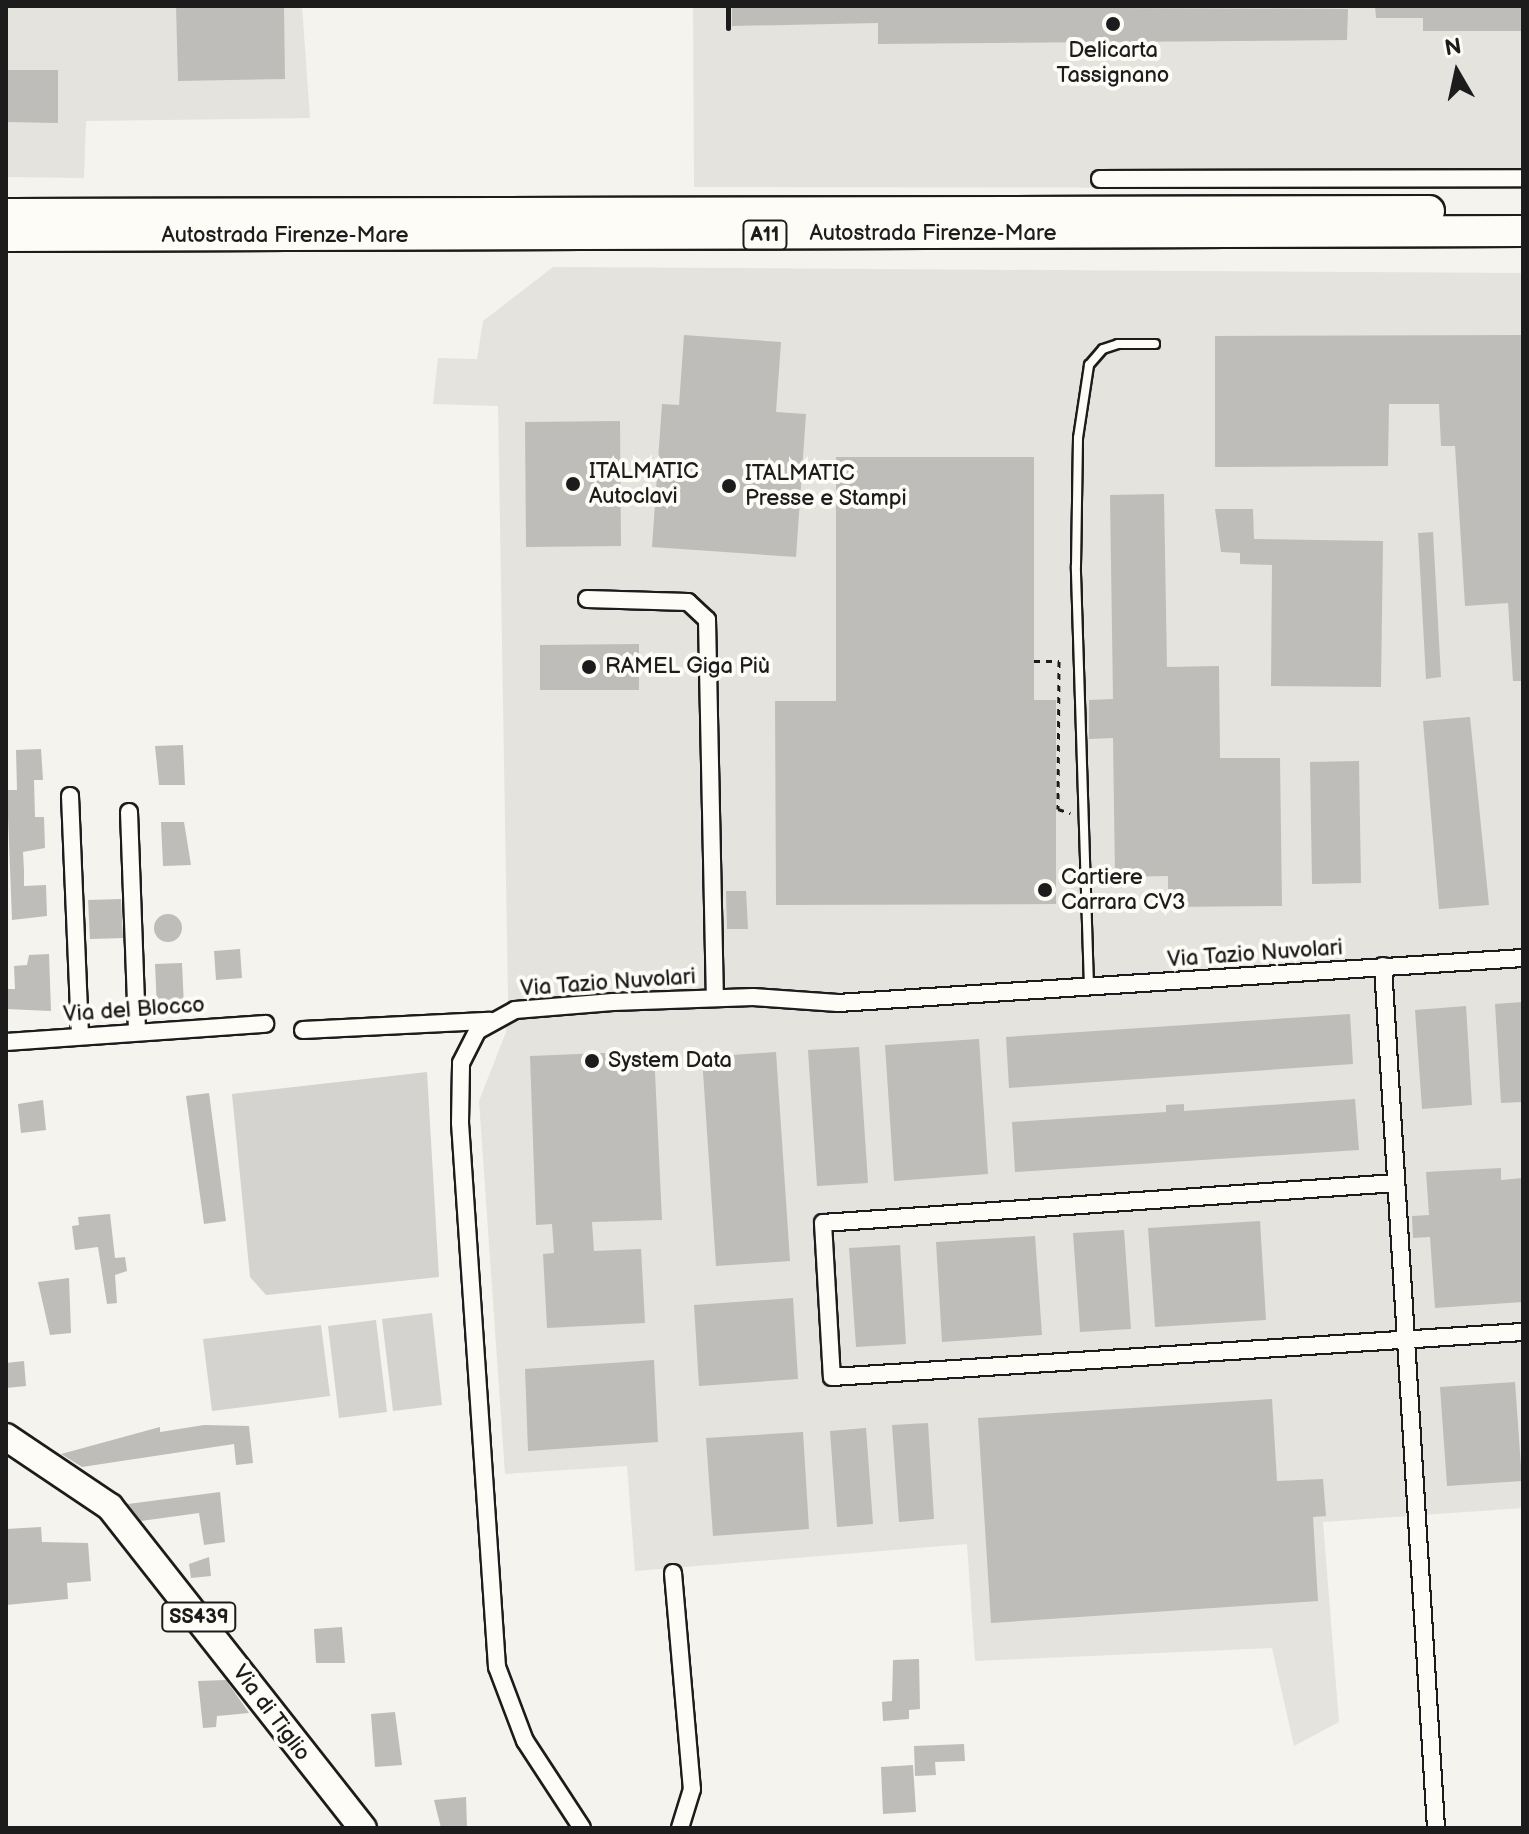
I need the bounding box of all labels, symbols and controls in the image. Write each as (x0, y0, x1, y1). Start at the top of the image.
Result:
marker: Delicarta Tassignano (1104, 15, 1122, 33)
north arrow (1417, 32, 1497, 112)
text: N (1443, 33, 1463, 62)
place label: Delicarta Tassignano (1057, 37, 1169, 88)
road number: A11 (741, 219, 789, 251)
street label: Autostrada Firenze-Mare (809, 221, 1057, 247)
street label: Autostrada Firenze-Mare (161, 223, 409, 249)
place label: ITALMATIC Autoclavi (589, 458, 699, 510)
place label: ITALMATIC Presse e Stampi (745, 460, 907, 512)
marker: ITALMATIC Autoclavi (564, 475, 582, 493)
marker: ITALMATIC Presse e Stampi (720, 477, 738, 495)
place label: RAMEL Giga Più (605, 654, 770, 680)
marker: RAMEL Giga Più (580, 658, 598, 676)
place label: Cartiere Carrara CV3 (1061, 864, 1186, 916)
marker: Cartiere Carrara CV3 (1036, 881, 1054, 899)
street label: Via Tazio Nuvolari (1166, 935, 1344, 973)
street label: Via Tazio Nuvolari (519, 964, 697, 1002)
street label: Via del Blocco (62, 992, 206, 1028)
place label: System Data (608, 1048, 732, 1074)
marker: System Data (583, 1052, 601, 1070)
road number: SS439 (161, 1601, 237, 1633)
street label: Via di Tiglio (226, 1660, 316, 1766)

